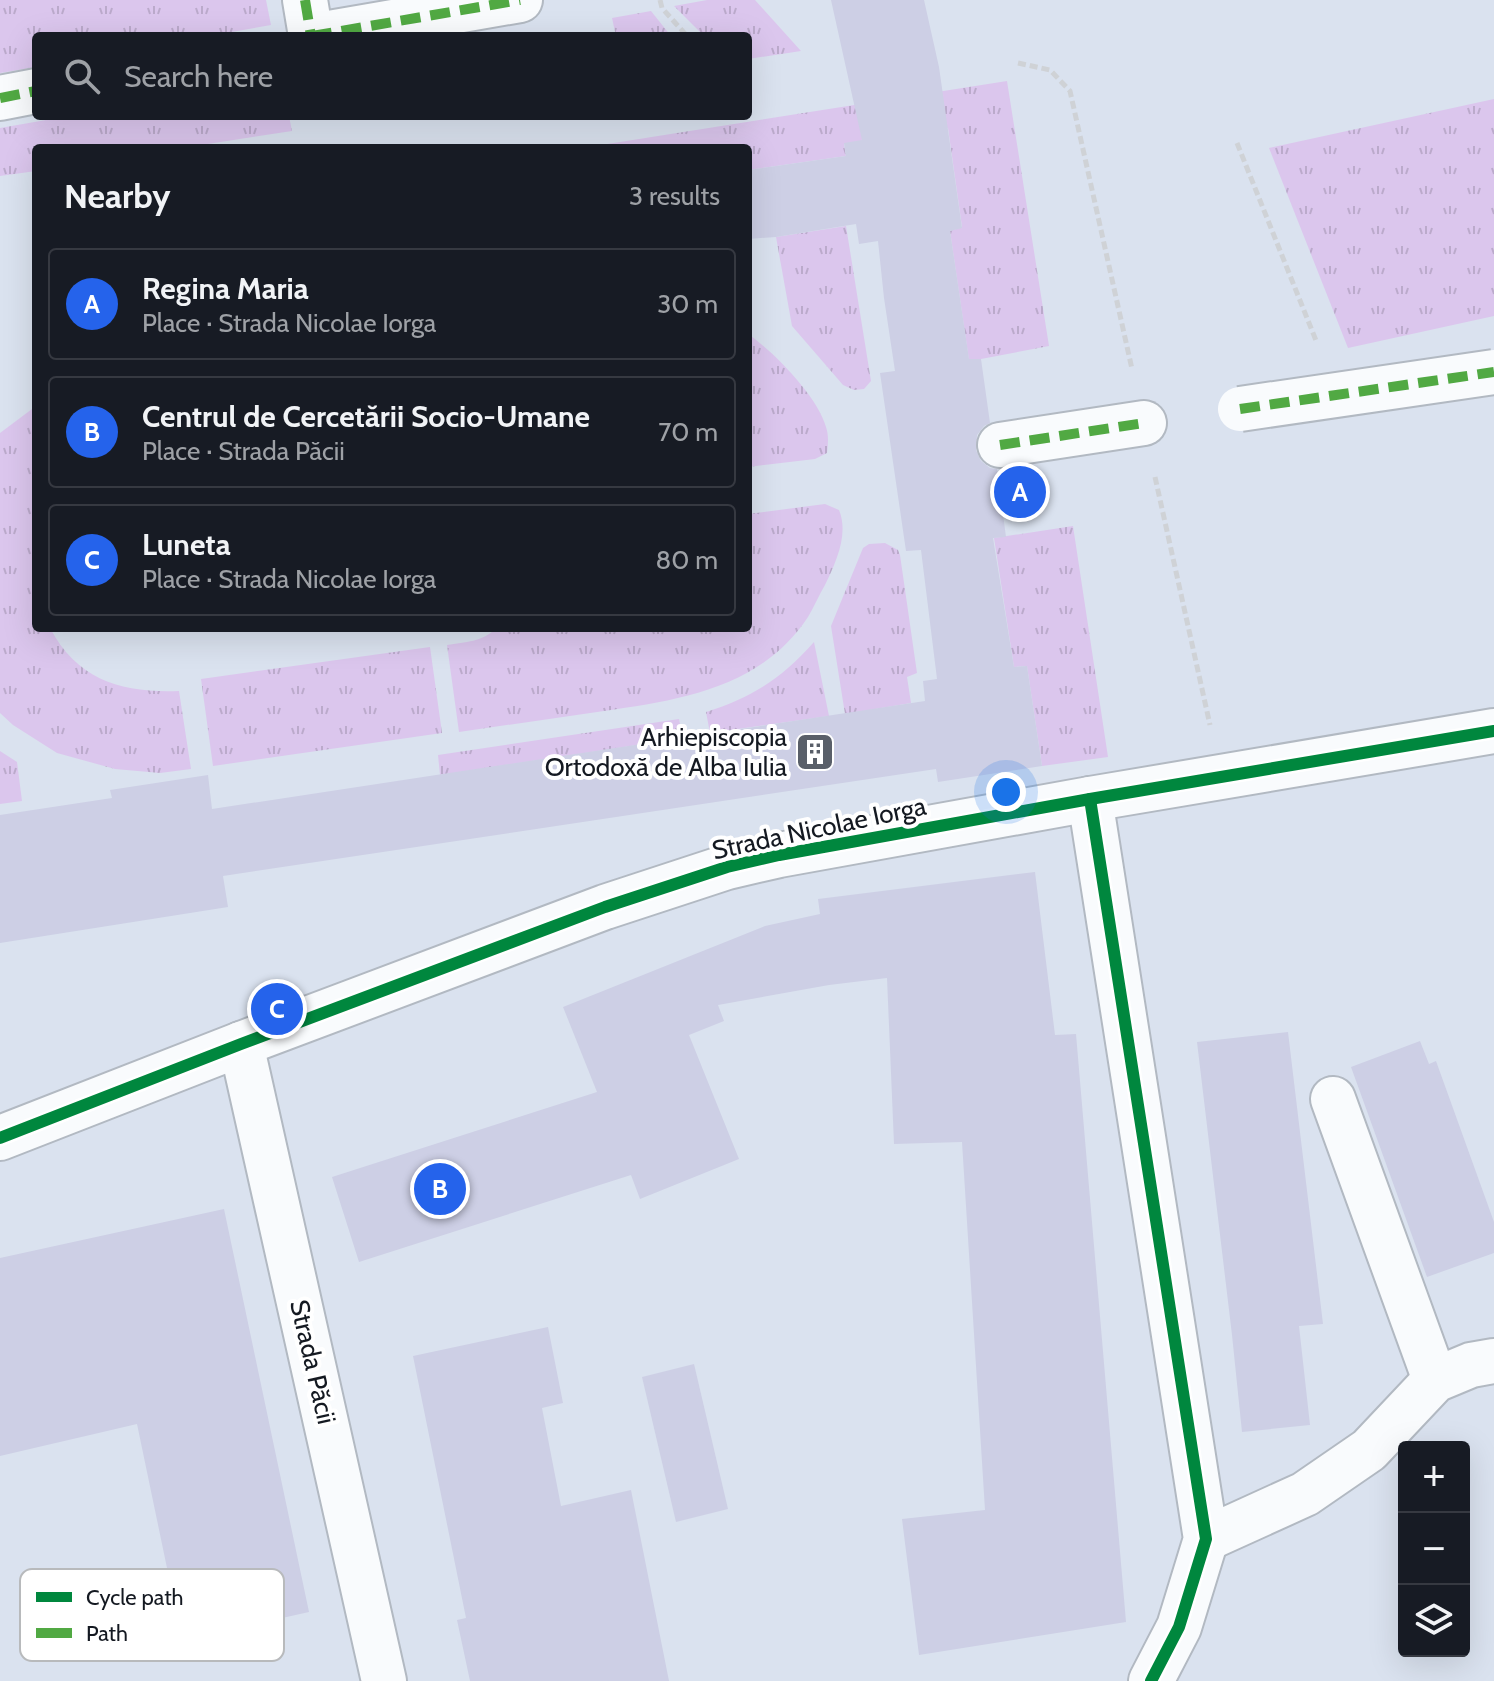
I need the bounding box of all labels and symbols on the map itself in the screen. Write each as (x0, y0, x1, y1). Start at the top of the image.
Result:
pin: A (994, 462, 1046, 522)
place label: Arhiepiscopia Ortodoxă de Alba Iulia (545, 721, 788, 783)
building icon: Arhiepiscopia Ortodoxă de Alba Iulia (794, 731, 836, 773)
your location (986, 772, 1026, 812)
street label: Strada Nicolae Iorga (709, 790, 930, 866)
pin: C (251, 979, 303, 1039)
pin: B (414, 1159, 466, 1219)
street label: Strada Păcii (283, 1297, 343, 1427)
legend (20, 1569, 284, 1661)
text: Cycle path (86, 1584, 184, 1611)
text: Path (86, 1620, 128, 1647)

